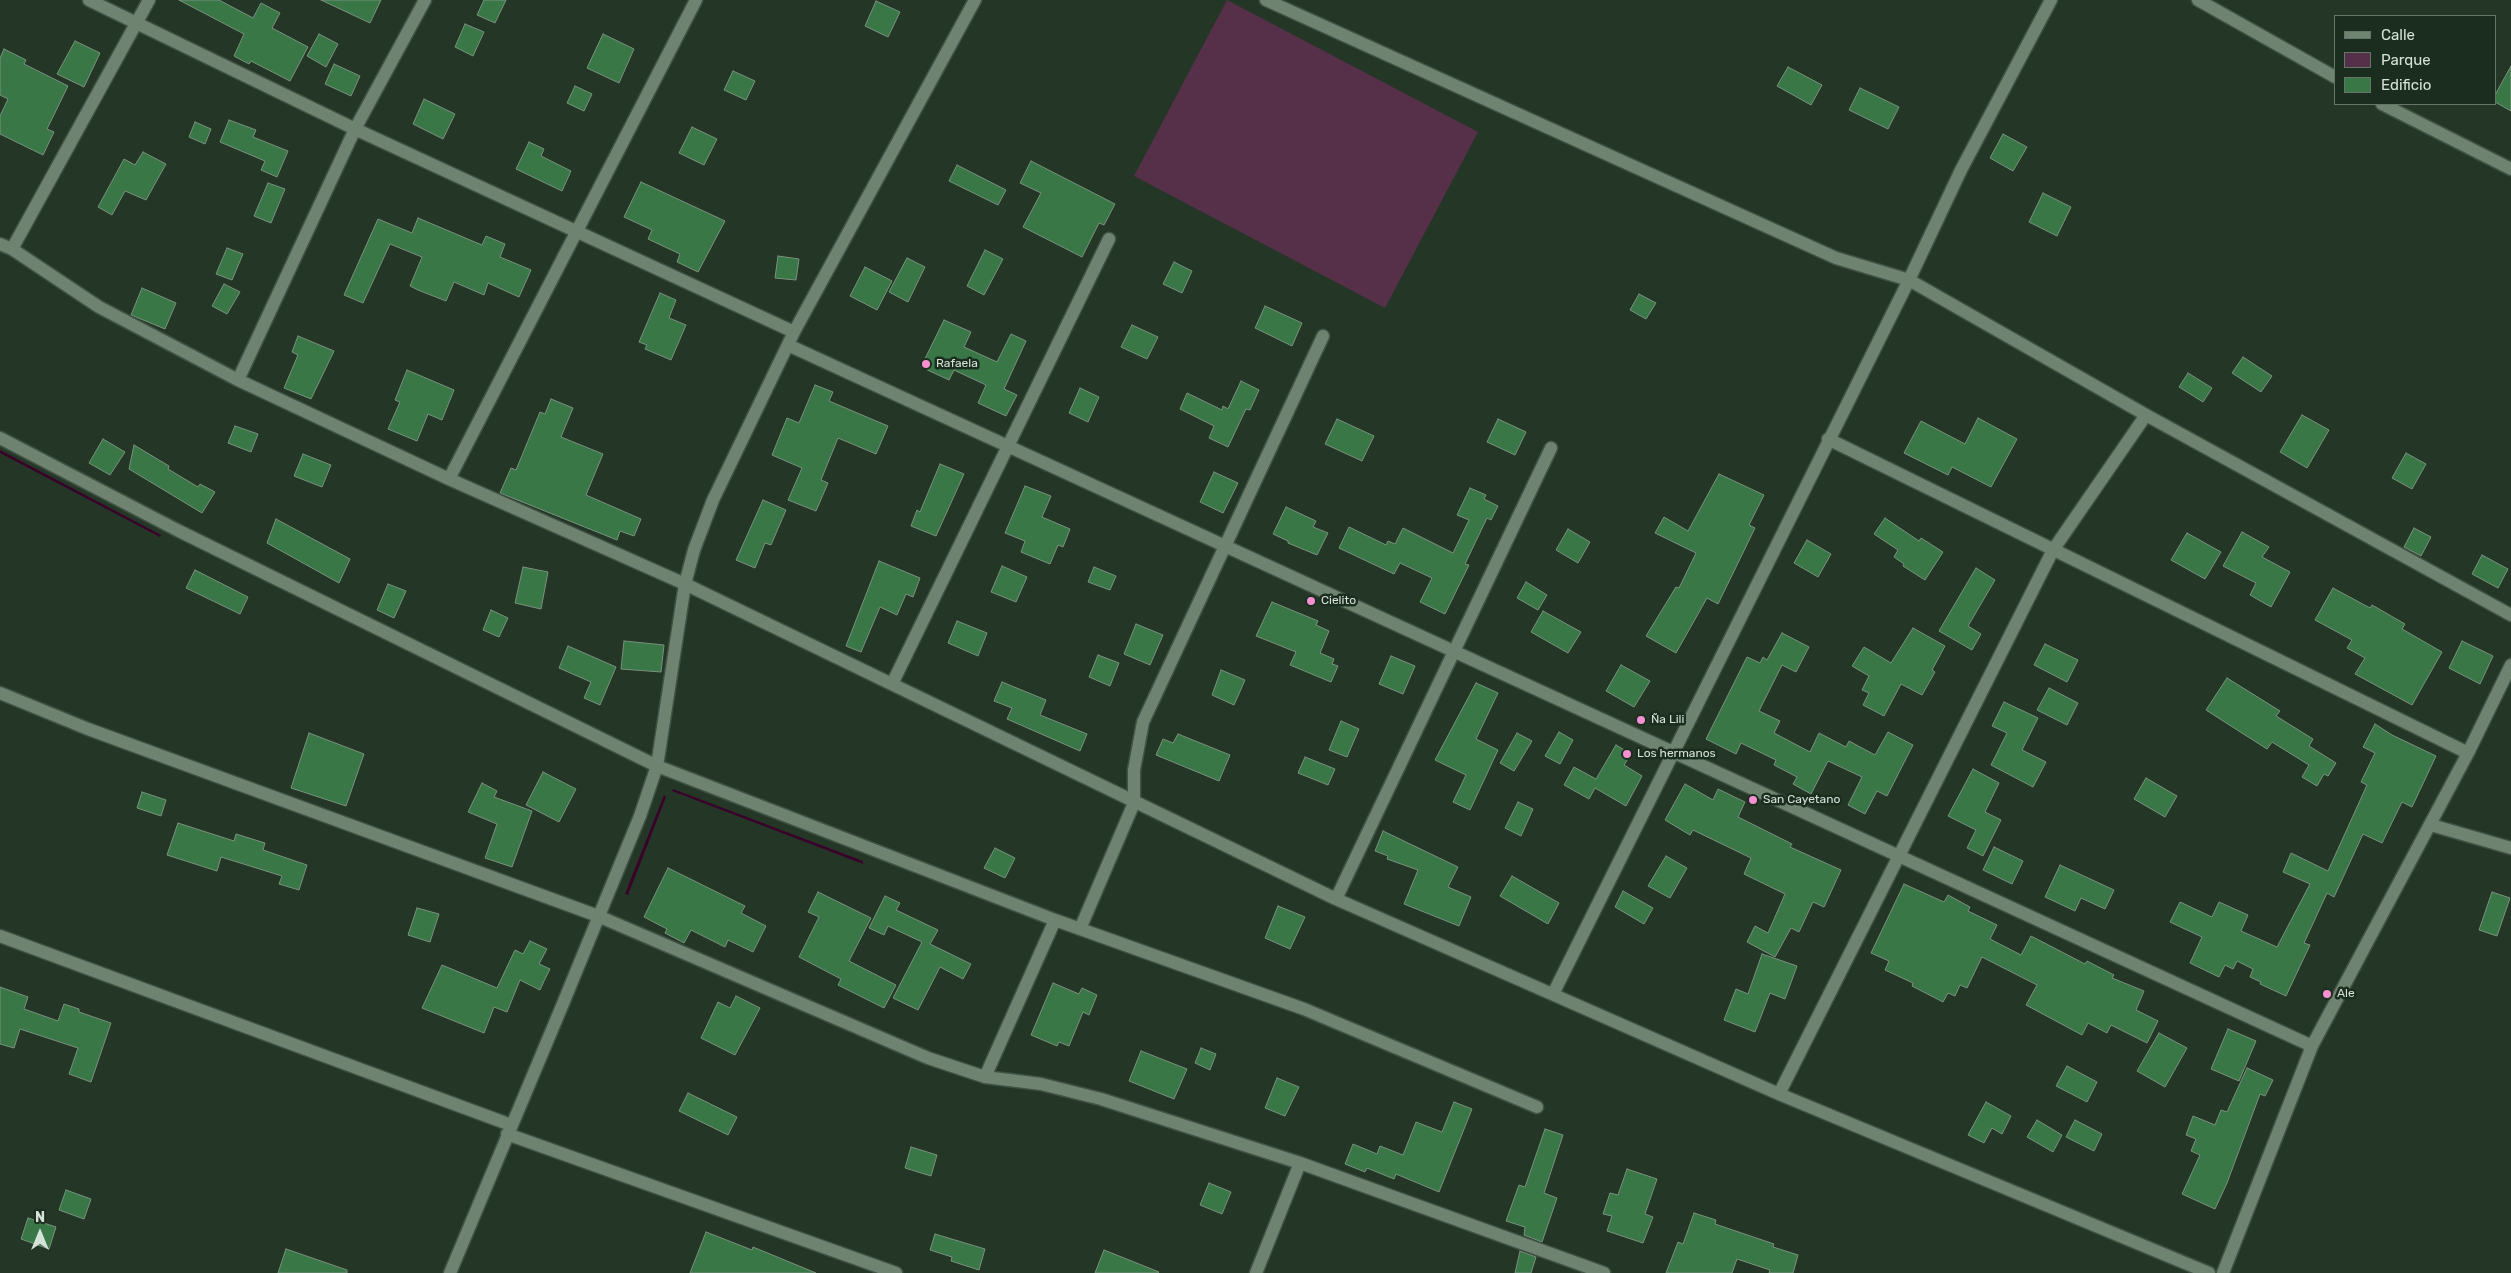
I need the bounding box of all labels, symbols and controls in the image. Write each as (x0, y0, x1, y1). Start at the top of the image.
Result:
legend (2334, 15, 2496, 105)
text: Calle (2381, 26, 2415, 44)
text: Parque (2381, 51, 2431, 69)
text: Edificio (2381, 76, 2431, 94)
place label: Rafaela (936, 357, 978, 371)
marker: Rafaela (920, 358, 932, 370)
place label: Cielito (1321, 594, 1356, 608)
marker: Cielito (1305, 595, 1317, 607)
place label: Ña Lili (1651, 713, 1684, 727)
marker: Ña Lili (1635, 714, 1647, 726)
place label: Los hermanos (1637, 747, 1716, 761)
marker: Los hermanos (1621, 748, 1633, 760)
place label: San Cayetano (1763, 793, 1840, 807)
marker: San Cayetano (1747, 794, 1759, 806)
place label: Ale (2337, 987, 2355, 1001)
marker: Ale (2321, 988, 2333, 1000)
north arrow (15, 1208, 65, 1258)
text: N (35, 1209, 45, 1226)

